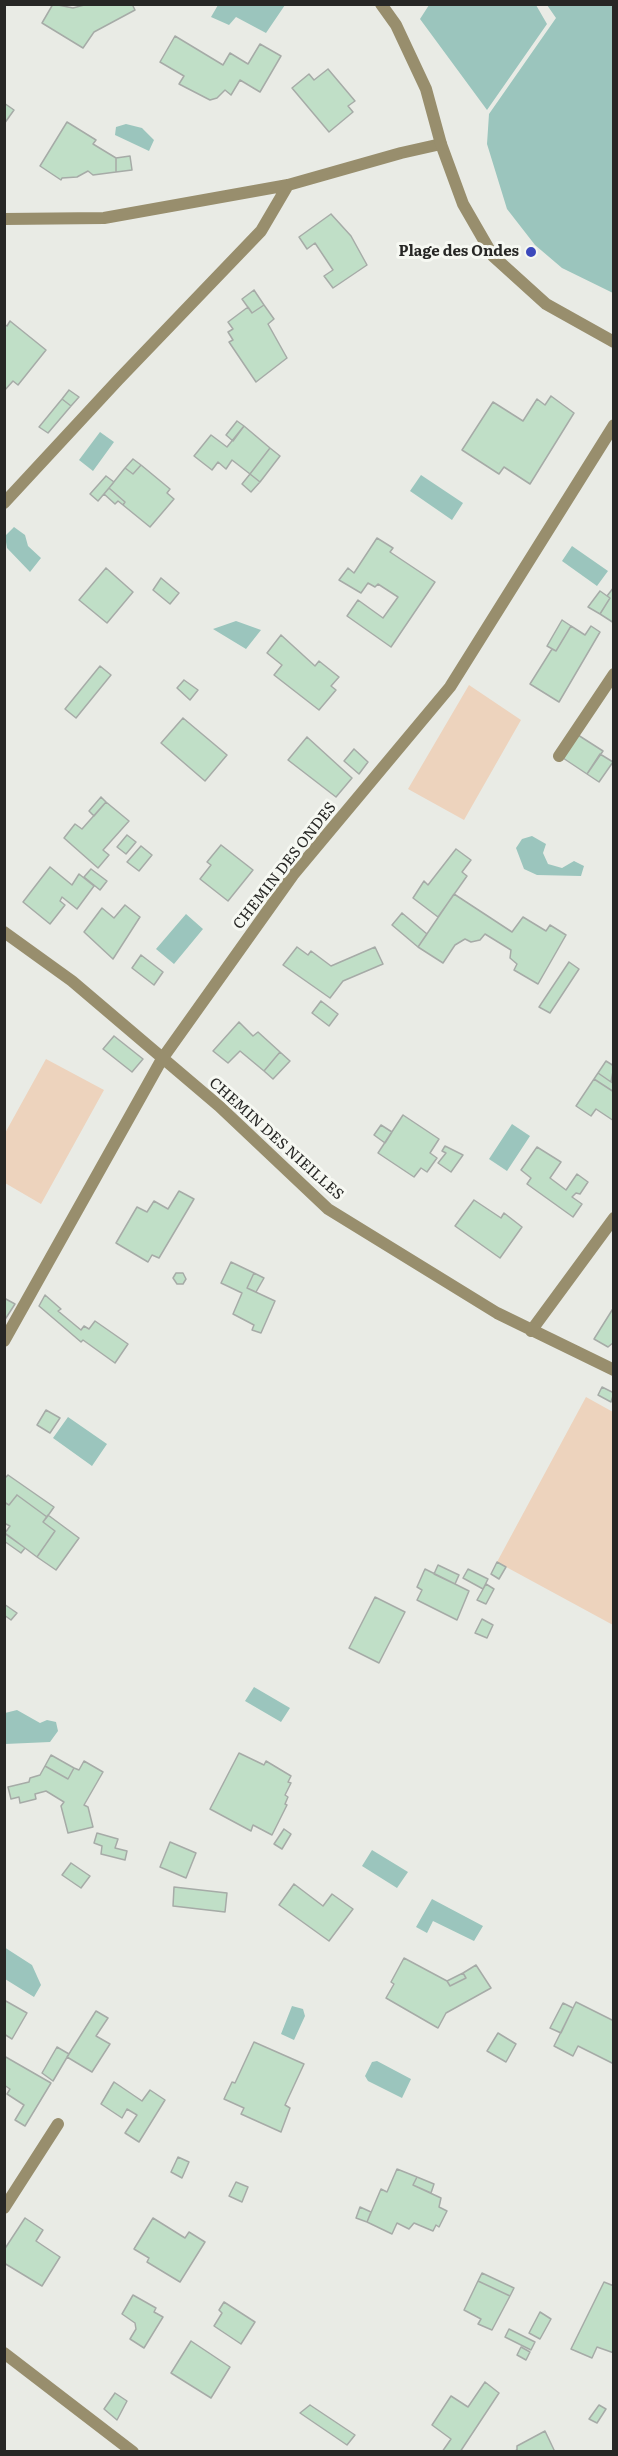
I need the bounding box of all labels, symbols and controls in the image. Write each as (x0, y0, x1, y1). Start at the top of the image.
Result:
place label: Plage des Ondes (399, 243, 519, 261)
marker: Plage des Ondes (524, 245, 538, 259)
street label: CHEMIN DES ONDES (230, 799, 340, 933)
street label: CHEMIN DES NIEILLES (205, 1074, 347, 1204)

